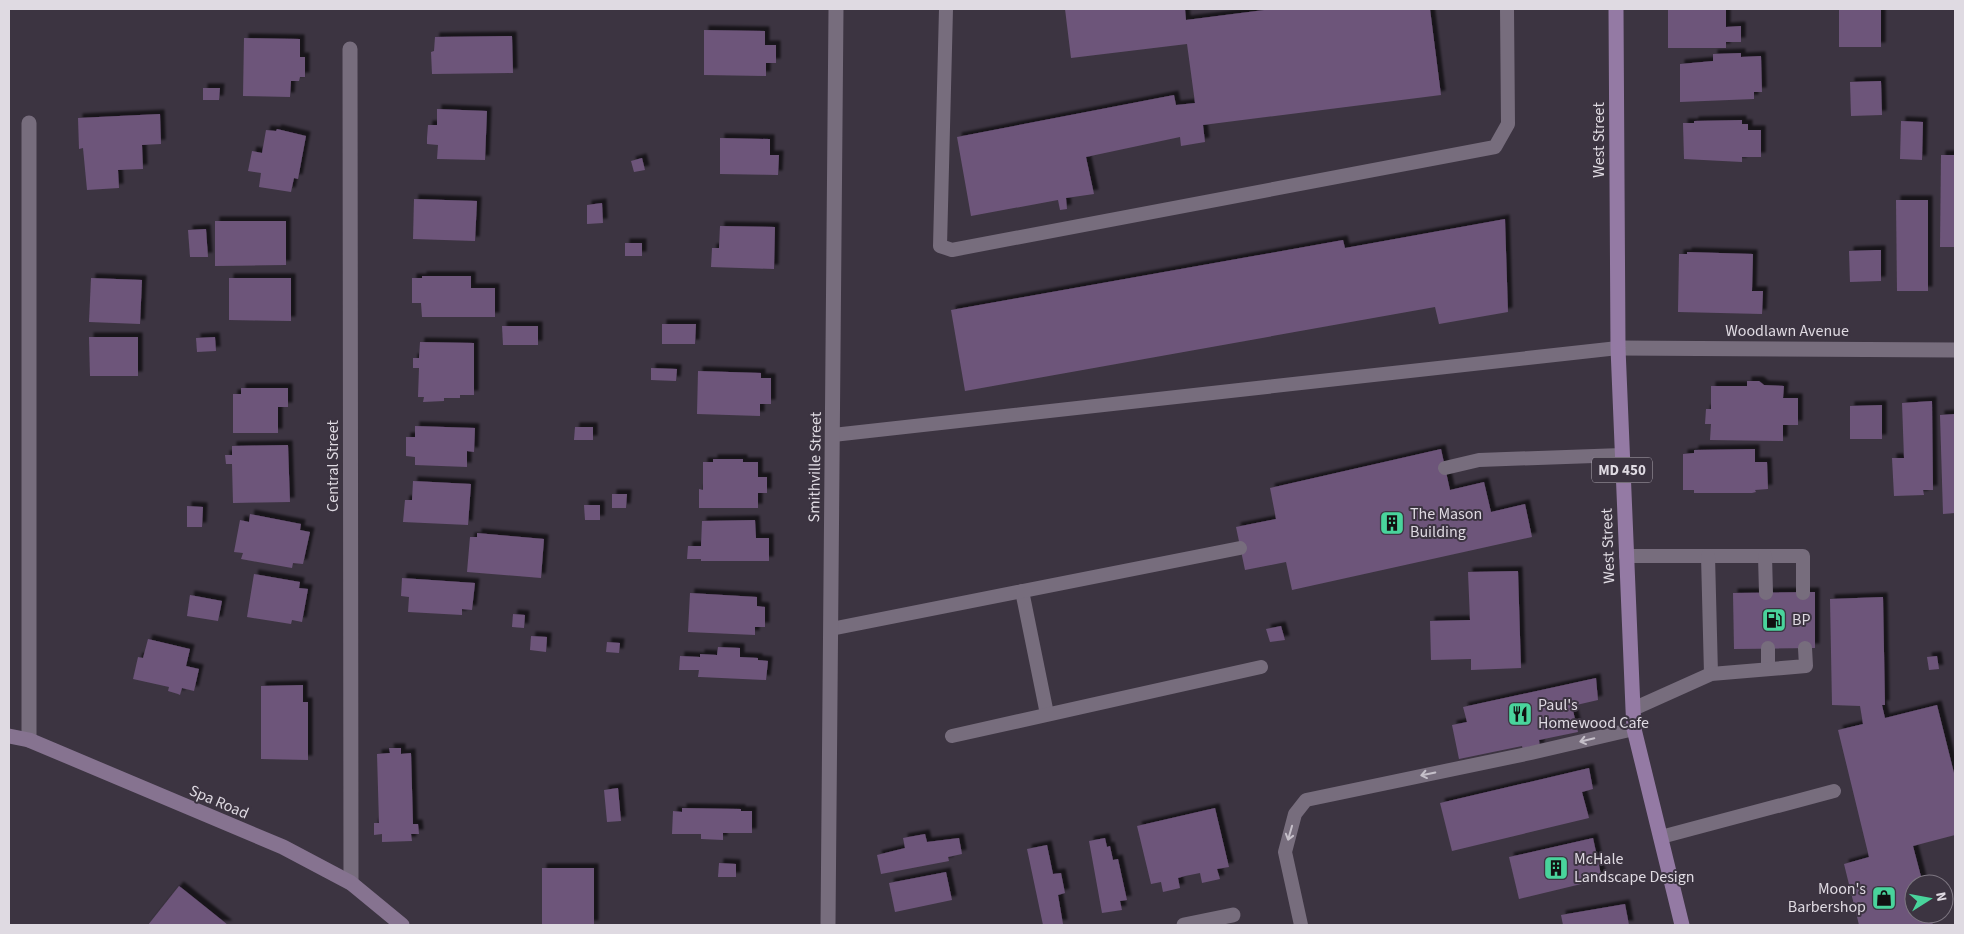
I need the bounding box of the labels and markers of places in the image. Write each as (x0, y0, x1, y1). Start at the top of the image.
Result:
place label: The Mason Building (1410, 503, 1482, 543)
building icon: The Mason Building (1379, 510, 1405, 536)
fuel station icon: BP (1761, 607, 1787, 633)
place label: BP (1792, 609, 1810, 631)
place label: Paul's Homewood Cafe (1538, 694, 1649, 734)
restaurant icon: Paul's Homewood Cafe (1507, 701, 1533, 727)
place label: McHale Landscape Design (1574, 848, 1695, 888)
building icon: McHale Landscape Design (1543, 855, 1569, 881)
place label: Moon's Barbershop (1788, 878, 1866, 918)
shop icon: Moon's Barbershop (1871, 885, 1897, 911)

